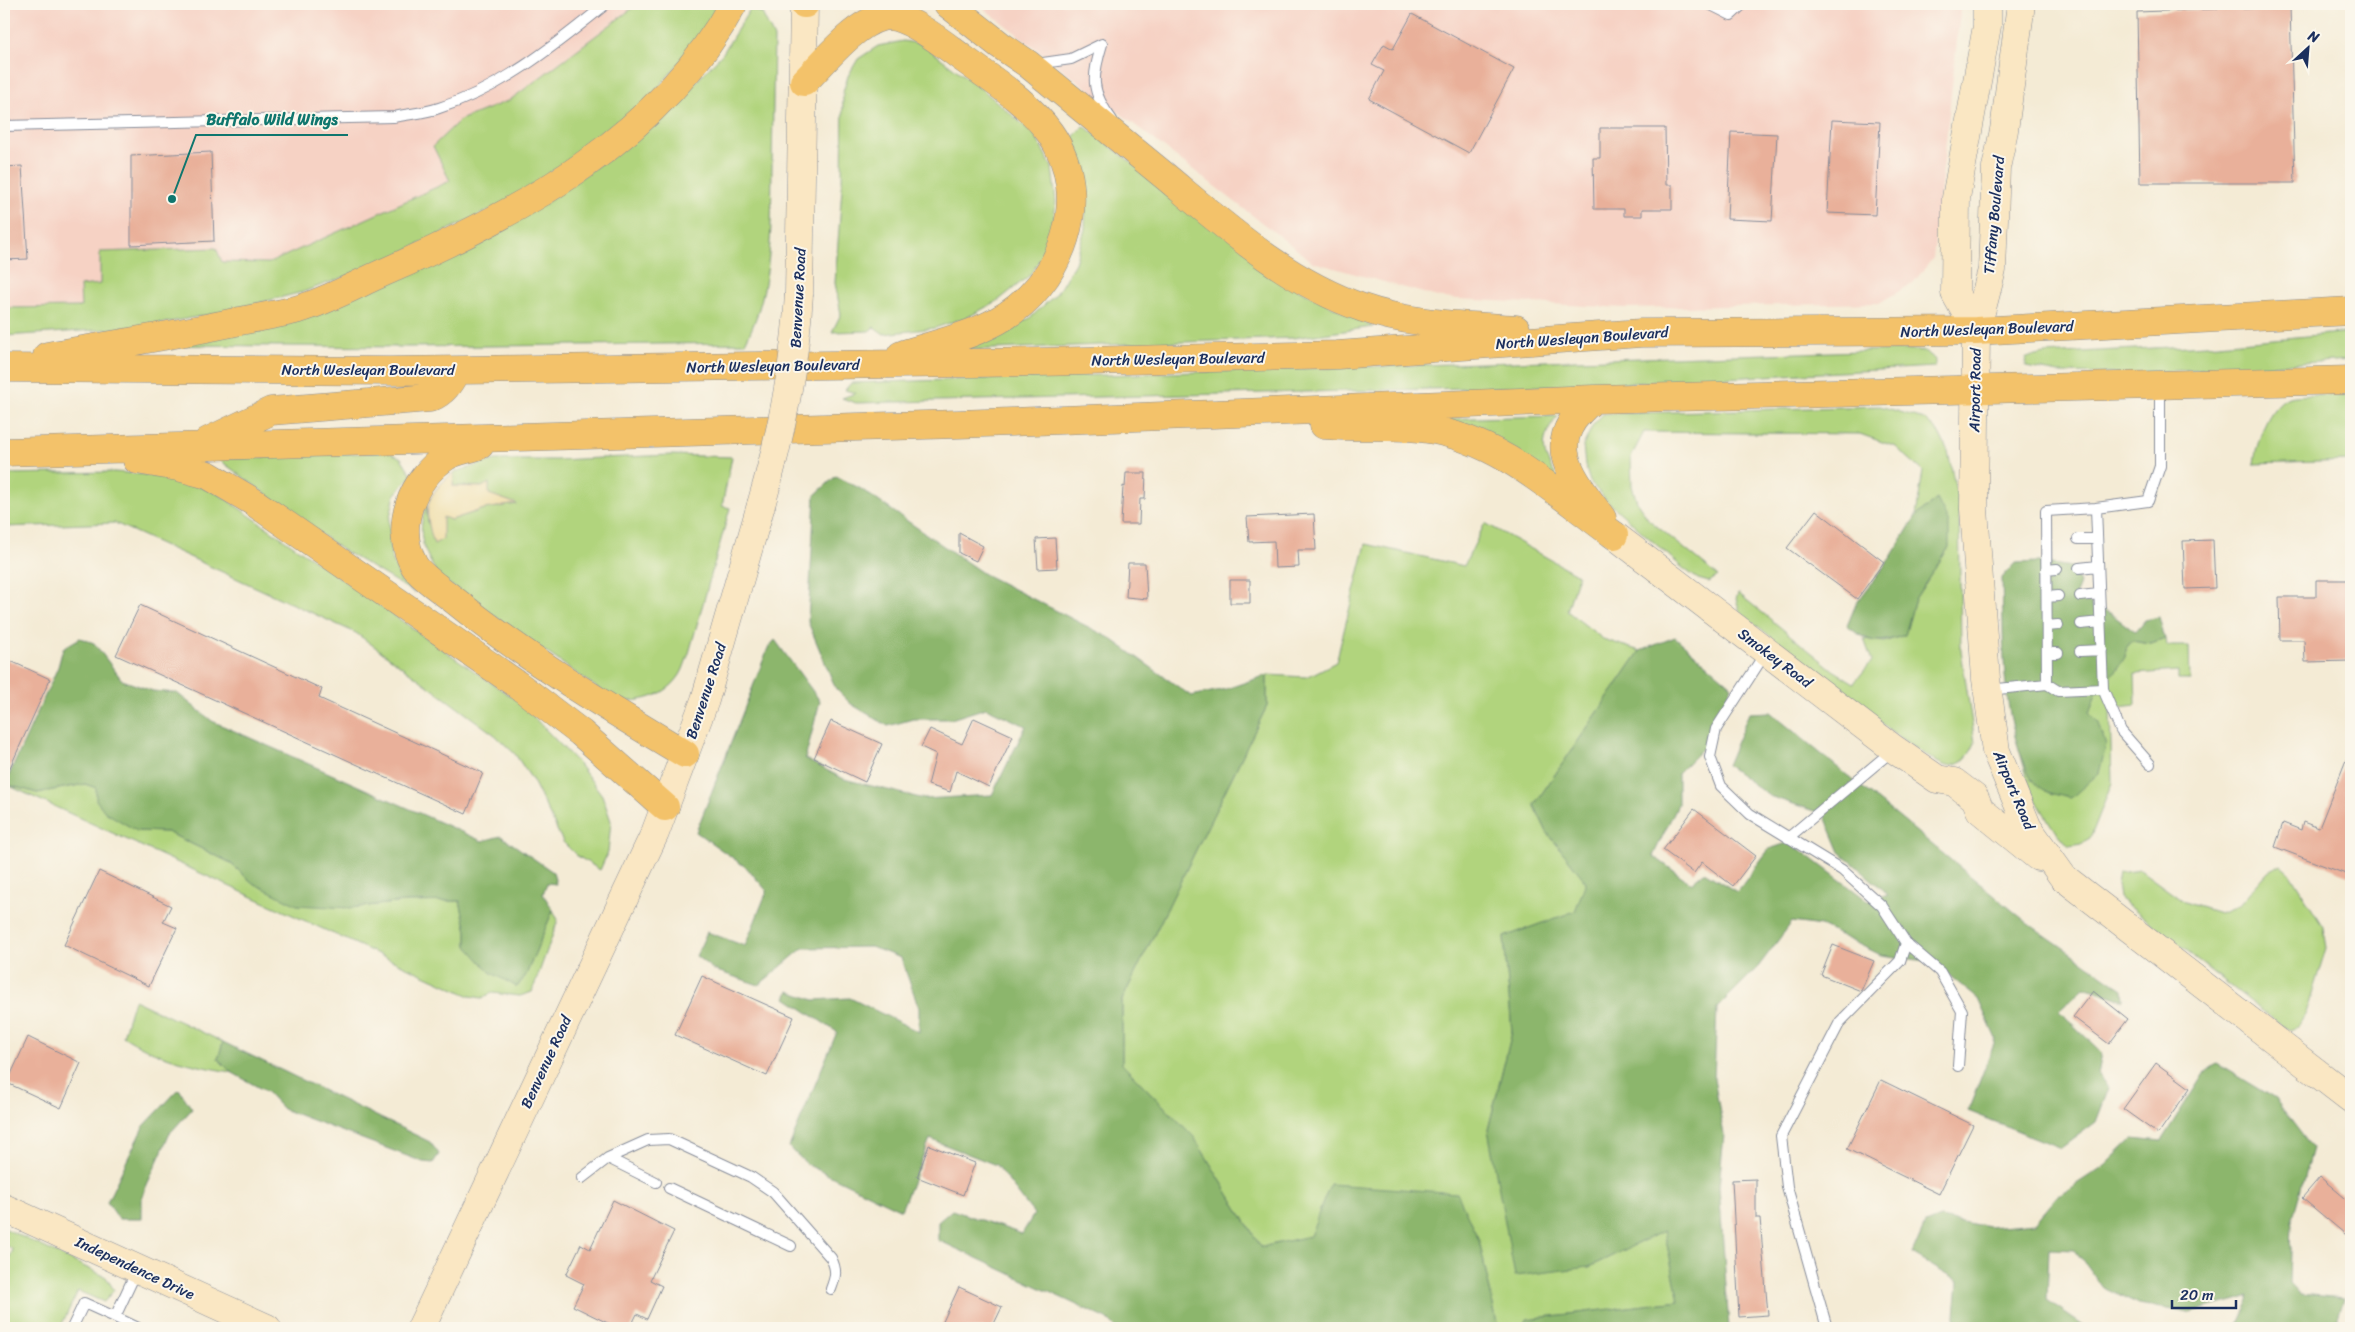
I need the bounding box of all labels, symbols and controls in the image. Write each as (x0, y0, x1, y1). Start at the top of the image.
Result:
north arrow (2282, 22, 2332, 72)
text: N (2303, 23, 2324, 50)
callout: Buffalo Wild Wings (196, 104, 348, 135)
text: Buffalo Wild Wings (206, 105, 338, 134)
street label: Tiffany Boulevard (1976, 154, 2012, 275)
street label: Benvenue Road (782, 246, 814, 349)
street label: North Wesleyan Boulevard (1900, 313, 2075, 345)
street label: North Wesleyan Boulevard (1495, 319, 1670, 357)
street label: North Wesleyan Boulevard (1091, 344, 1266, 374)
street label: Airport Road (1961, 347, 1989, 433)
street label: North Wesleyan Boulevard (686, 351, 861, 381)
street label: North Wesleyan Boulevard (281, 357, 456, 383)
street label: Smokey Road (1732, 621, 1819, 695)
street label: Benvenue Road (678, 638, 734, 743)
street label: Airport Road (1985, 745, 2043, 835)
street label: Benvenue Road (513, 1010, 579, 1113)
street label: Independence Drive (70, 1228, 199, 1307)
scale bar (2172, 1277, 2236, 1309)
text: 20 m (2180, 1282, 2214, 1308)

